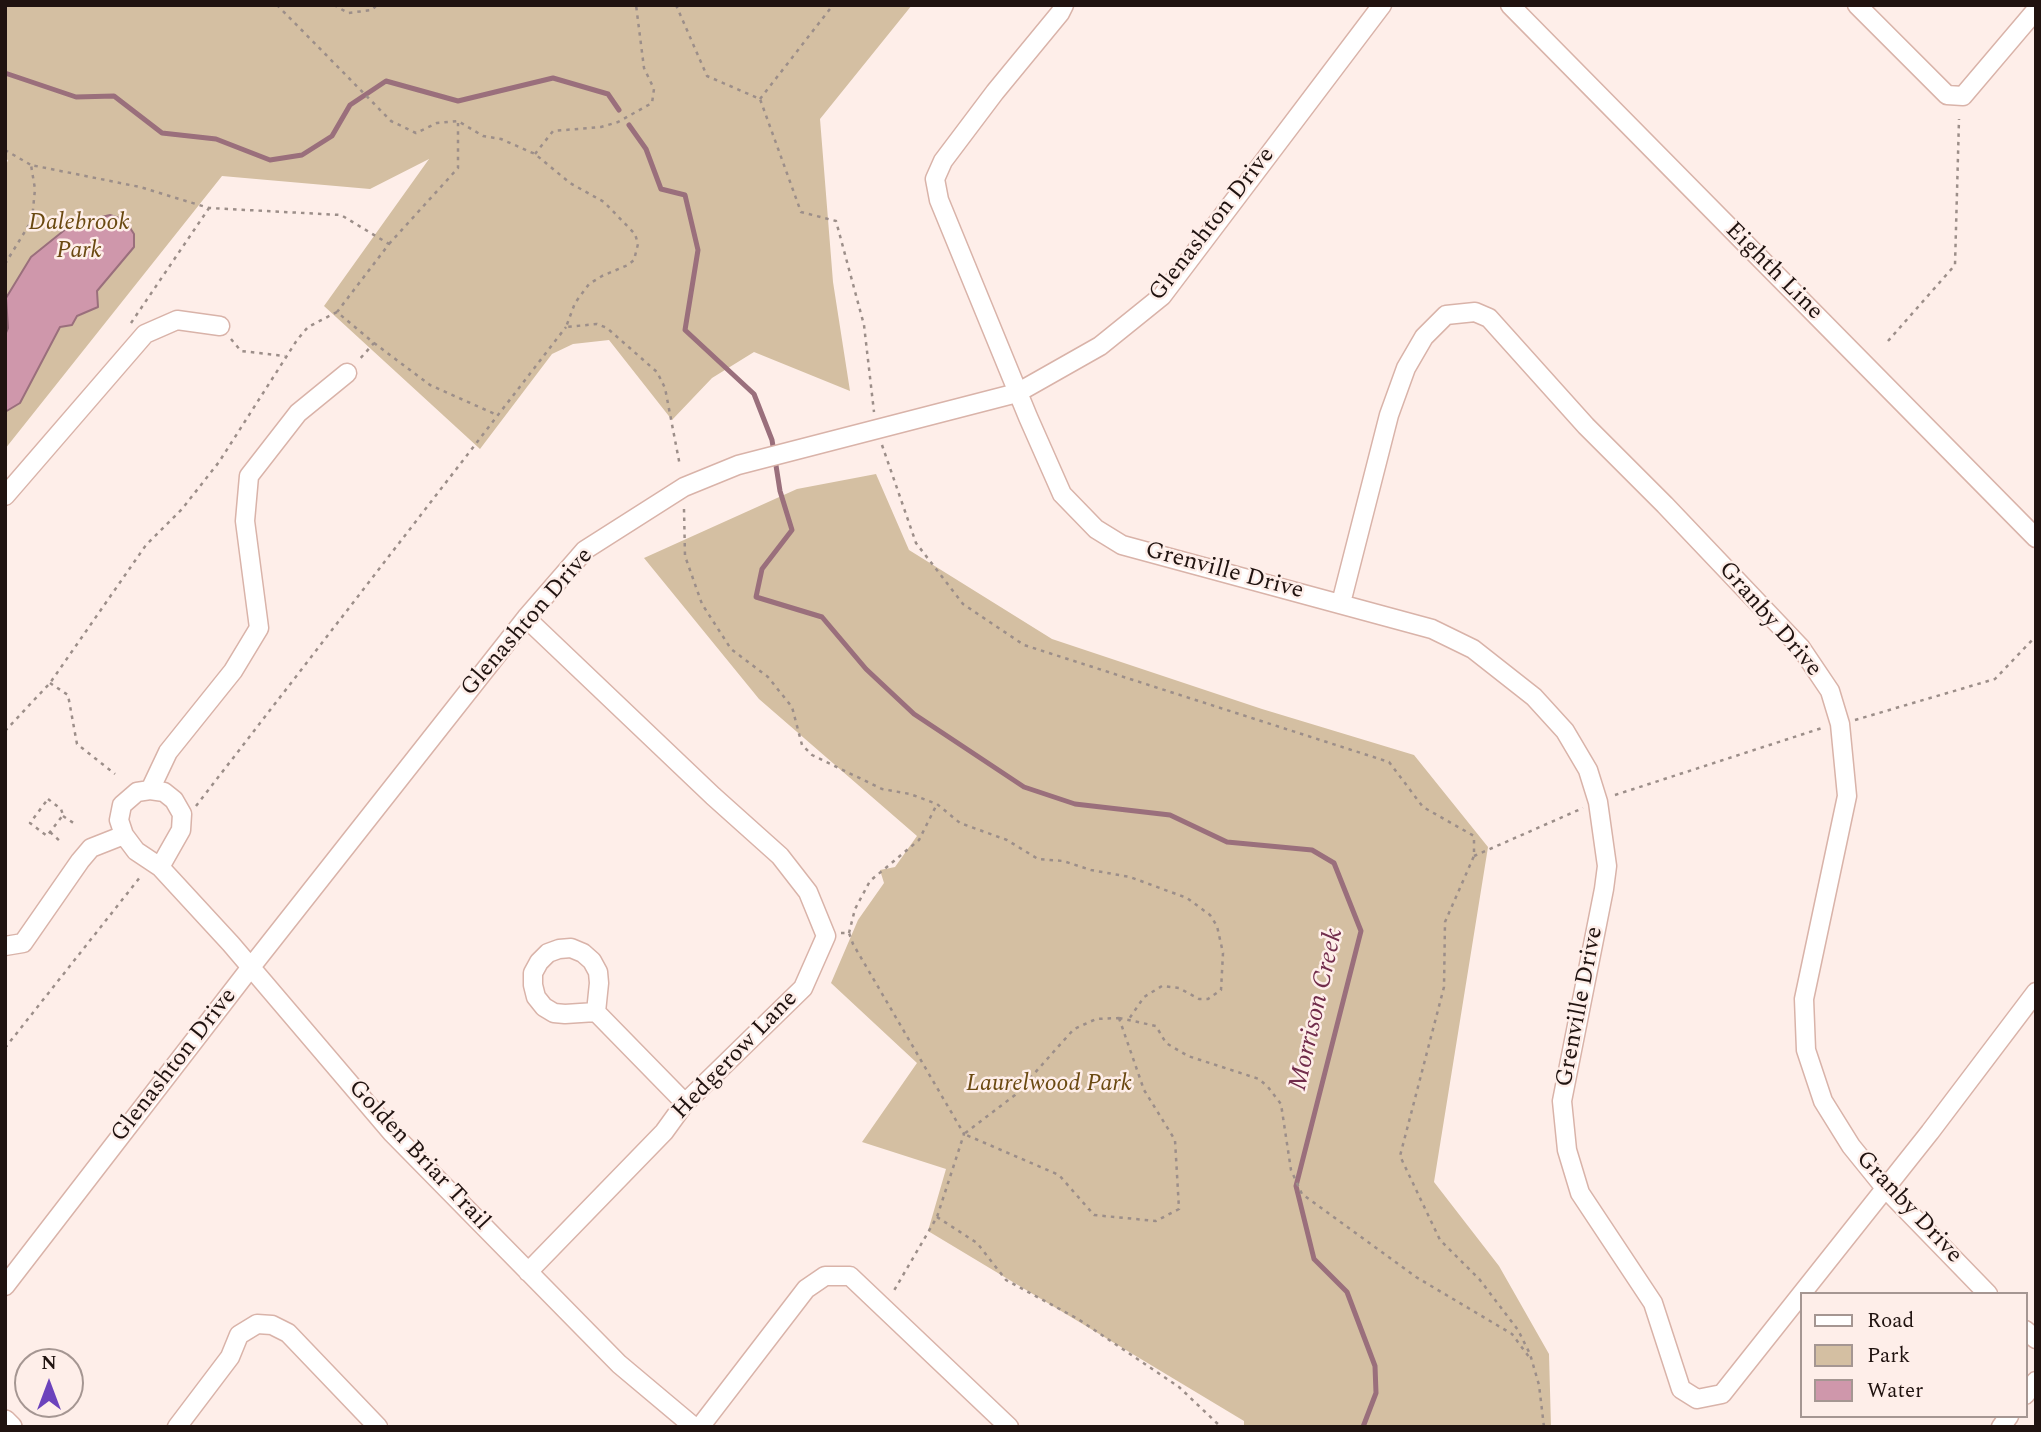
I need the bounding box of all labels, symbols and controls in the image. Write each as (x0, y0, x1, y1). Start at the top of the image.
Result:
street label: Glenashton Drive (1144, 142, 1282, 308)
park label: Dalebrook Park (28, 210, 130, 266)
street label: Eighth Line (1718, 217, 1828, 327)
street label: Grenville Drive (1142, 537, 1306, 607)
street label: Glenashton Drive (456, 543, 600, 703)
street label: Granby Drive (1711, 556, 1827, 684)
street label: Grenville Drive (1551, 924, 1611, 1090)
water label: Morrison Creek (1284, 926, 1352, 1094)
street label: Glenashton Drive (106, 983, 244, 1149)
street label: Hedgerow Lane (667, 986, 805, 1126)
park label: Laurelwood Park (966, 1071, 1132, 1099)
street label: Golden Briar Trail (341, 1075, 495, 1237)
street label: Granby Drive (1849, 1146, 1967, 1270)
legend (1800, 1292, 2027, 1418)
text: Road (1867, 1305, 1914, 1337)
text: Park (1867, 1340, 1910, 1372)
north arrow (14, 1348, 84, 1418)
text: N (41, 1349, 57, 1378)
text: Water (1867, 1375, 1923, 1407)

